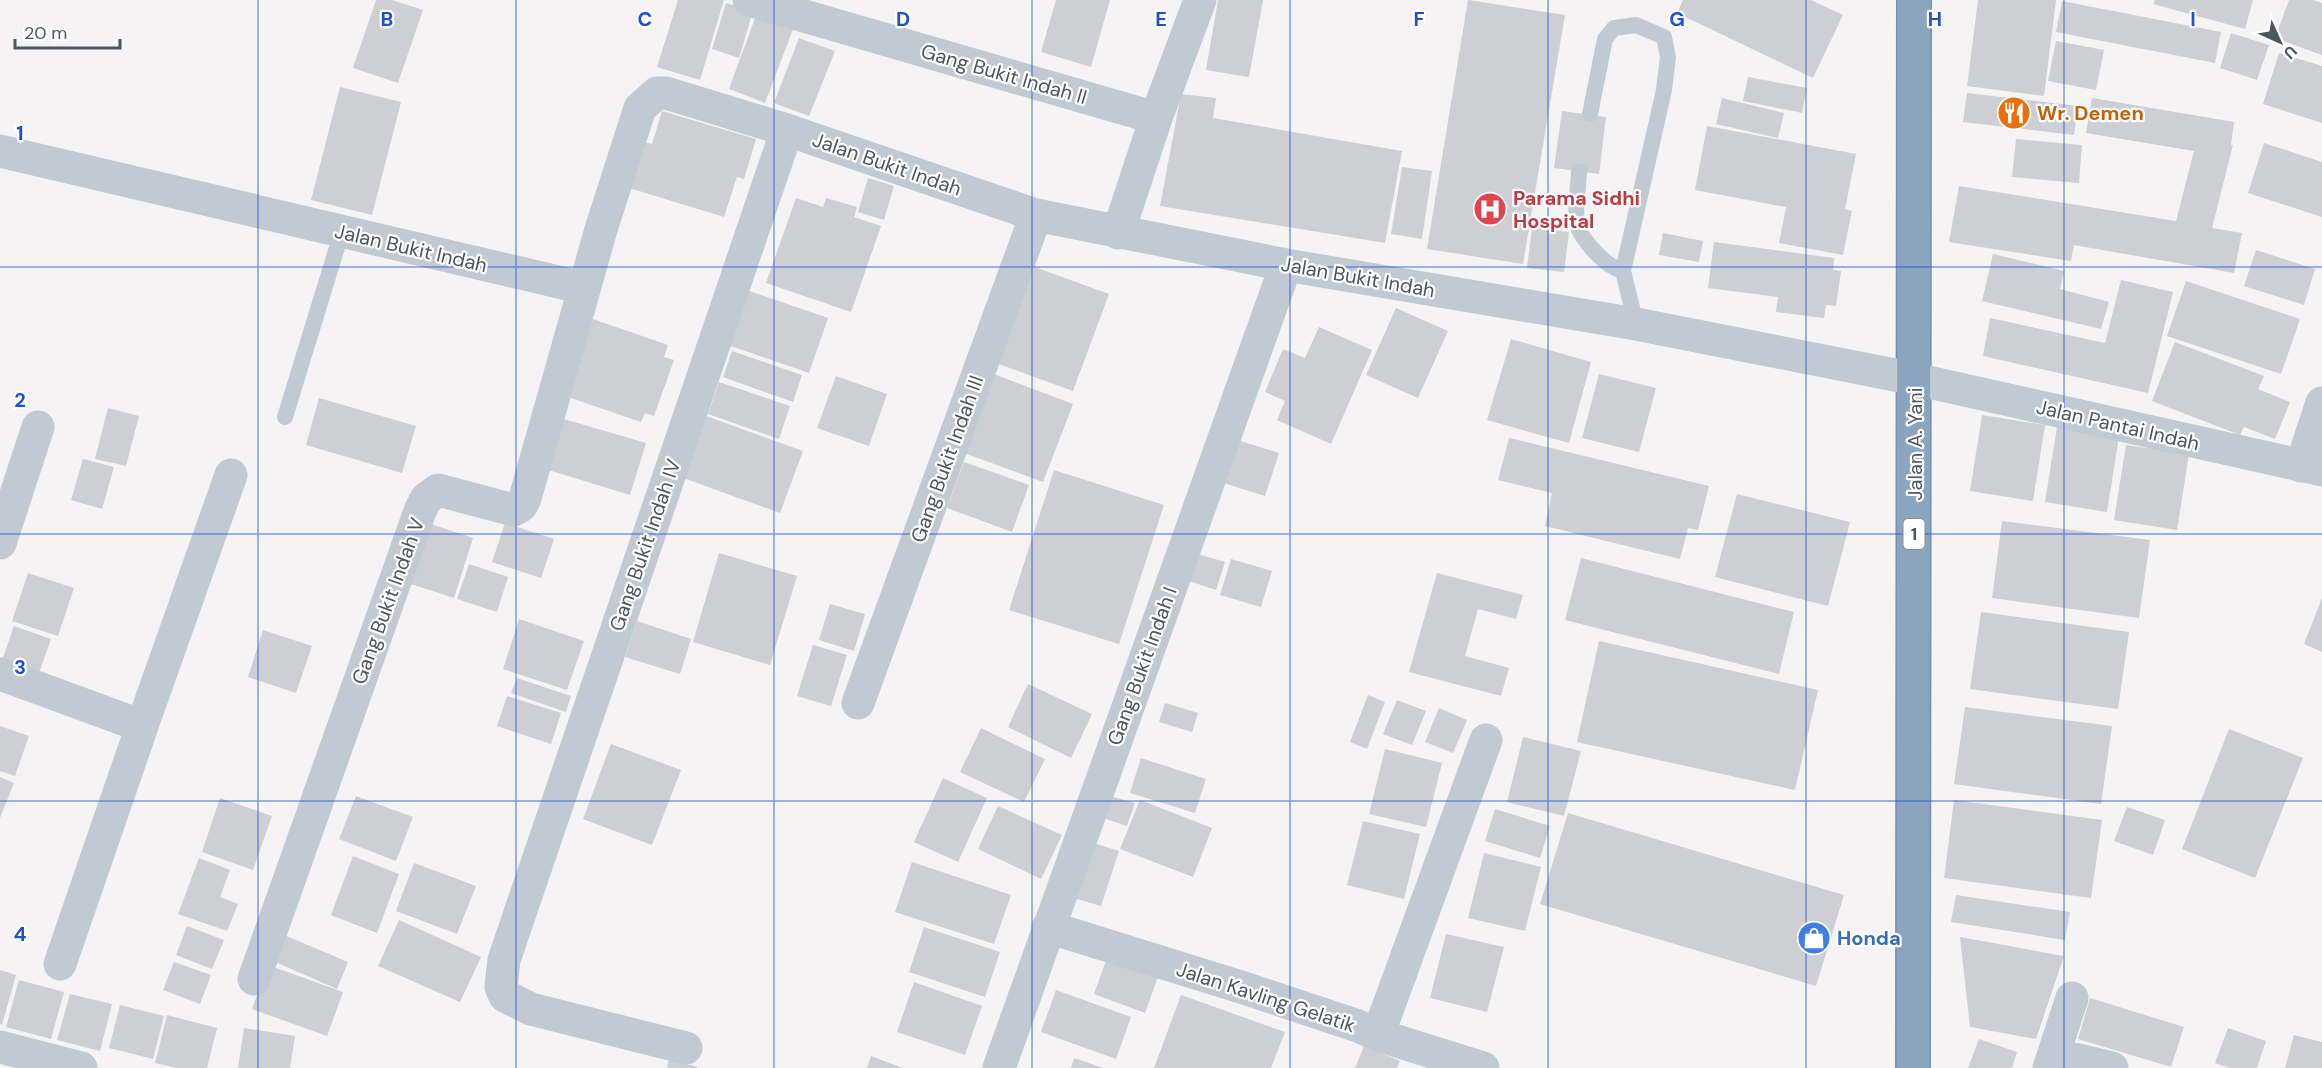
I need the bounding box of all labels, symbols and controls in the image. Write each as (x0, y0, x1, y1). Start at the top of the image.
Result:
text: B (381, 6, 393, 32)
text: C (638, 6, 652, 32)
text: D (896, 6, 910, 32)
text: E (1155, 6, 1167, 32)
text: F (1413, 6, 1425, 32)
text: G (1669, 6, 1685, 32)
text: H (1928, 6, 1942, 32)
text: I (2190, 6, 2196, 32)
scale bar (15, 12, 120, 50)
north arrow (2250, 12, 2310, 72)
text: 20 m (24, 21, 67, 45)
street label: Gang Bukit Indah II (918, 38, 1090, 110)
text: U (2279, 41, 2302, 64)
restaurant icon: Wr. Demen (1996, 95, 2032, 131)
place label: Wr. Demen (2037, 100, 2144, 126)
text: 1 (16, 120, 24, 146)
street label: Jalan Bukit Indah (809, 126, 965, 202)
place label: Parama Sidhi Hospital (1513, 185, 1640, 234)
hospital icon: Parama Sidhi Hospital (1472, 191, 1508, 227)
street label: Jalan Bukit Indah (332, 218, 490, 278)
street label: Jalan Bukit Indah (1279, 251, 1437, 303)
street label: Gang Bukit Indah III (905, 372, 989, 546)
text: 2 (14, 387, 26, 413)
street label: Jalan A. Yani (1902, 388, 1928, 500)
street label: Jalan Pantai Indah (2034, 394, 2202, 456)
street label: Gang Bukit Indah IV (603, 456, 687, 634)
street label: Gang Bukit Indah V (346, 514, 430, 688)
road number: 1 (1904, 519, 1924, 549)
street label: Gang Bukit Indah I (1101, 583, 1183, 749)
text: 3 (14, 654, 26, 680)
shop icon: Honda (1796, 920, 1832, 956)
text: 4 (14, 921, 27, 947)
place label: Honda (1837, 925, 1901, 951)
street label: Jalan Kavling Gelatik (1173, 956, 1359, 1038)

